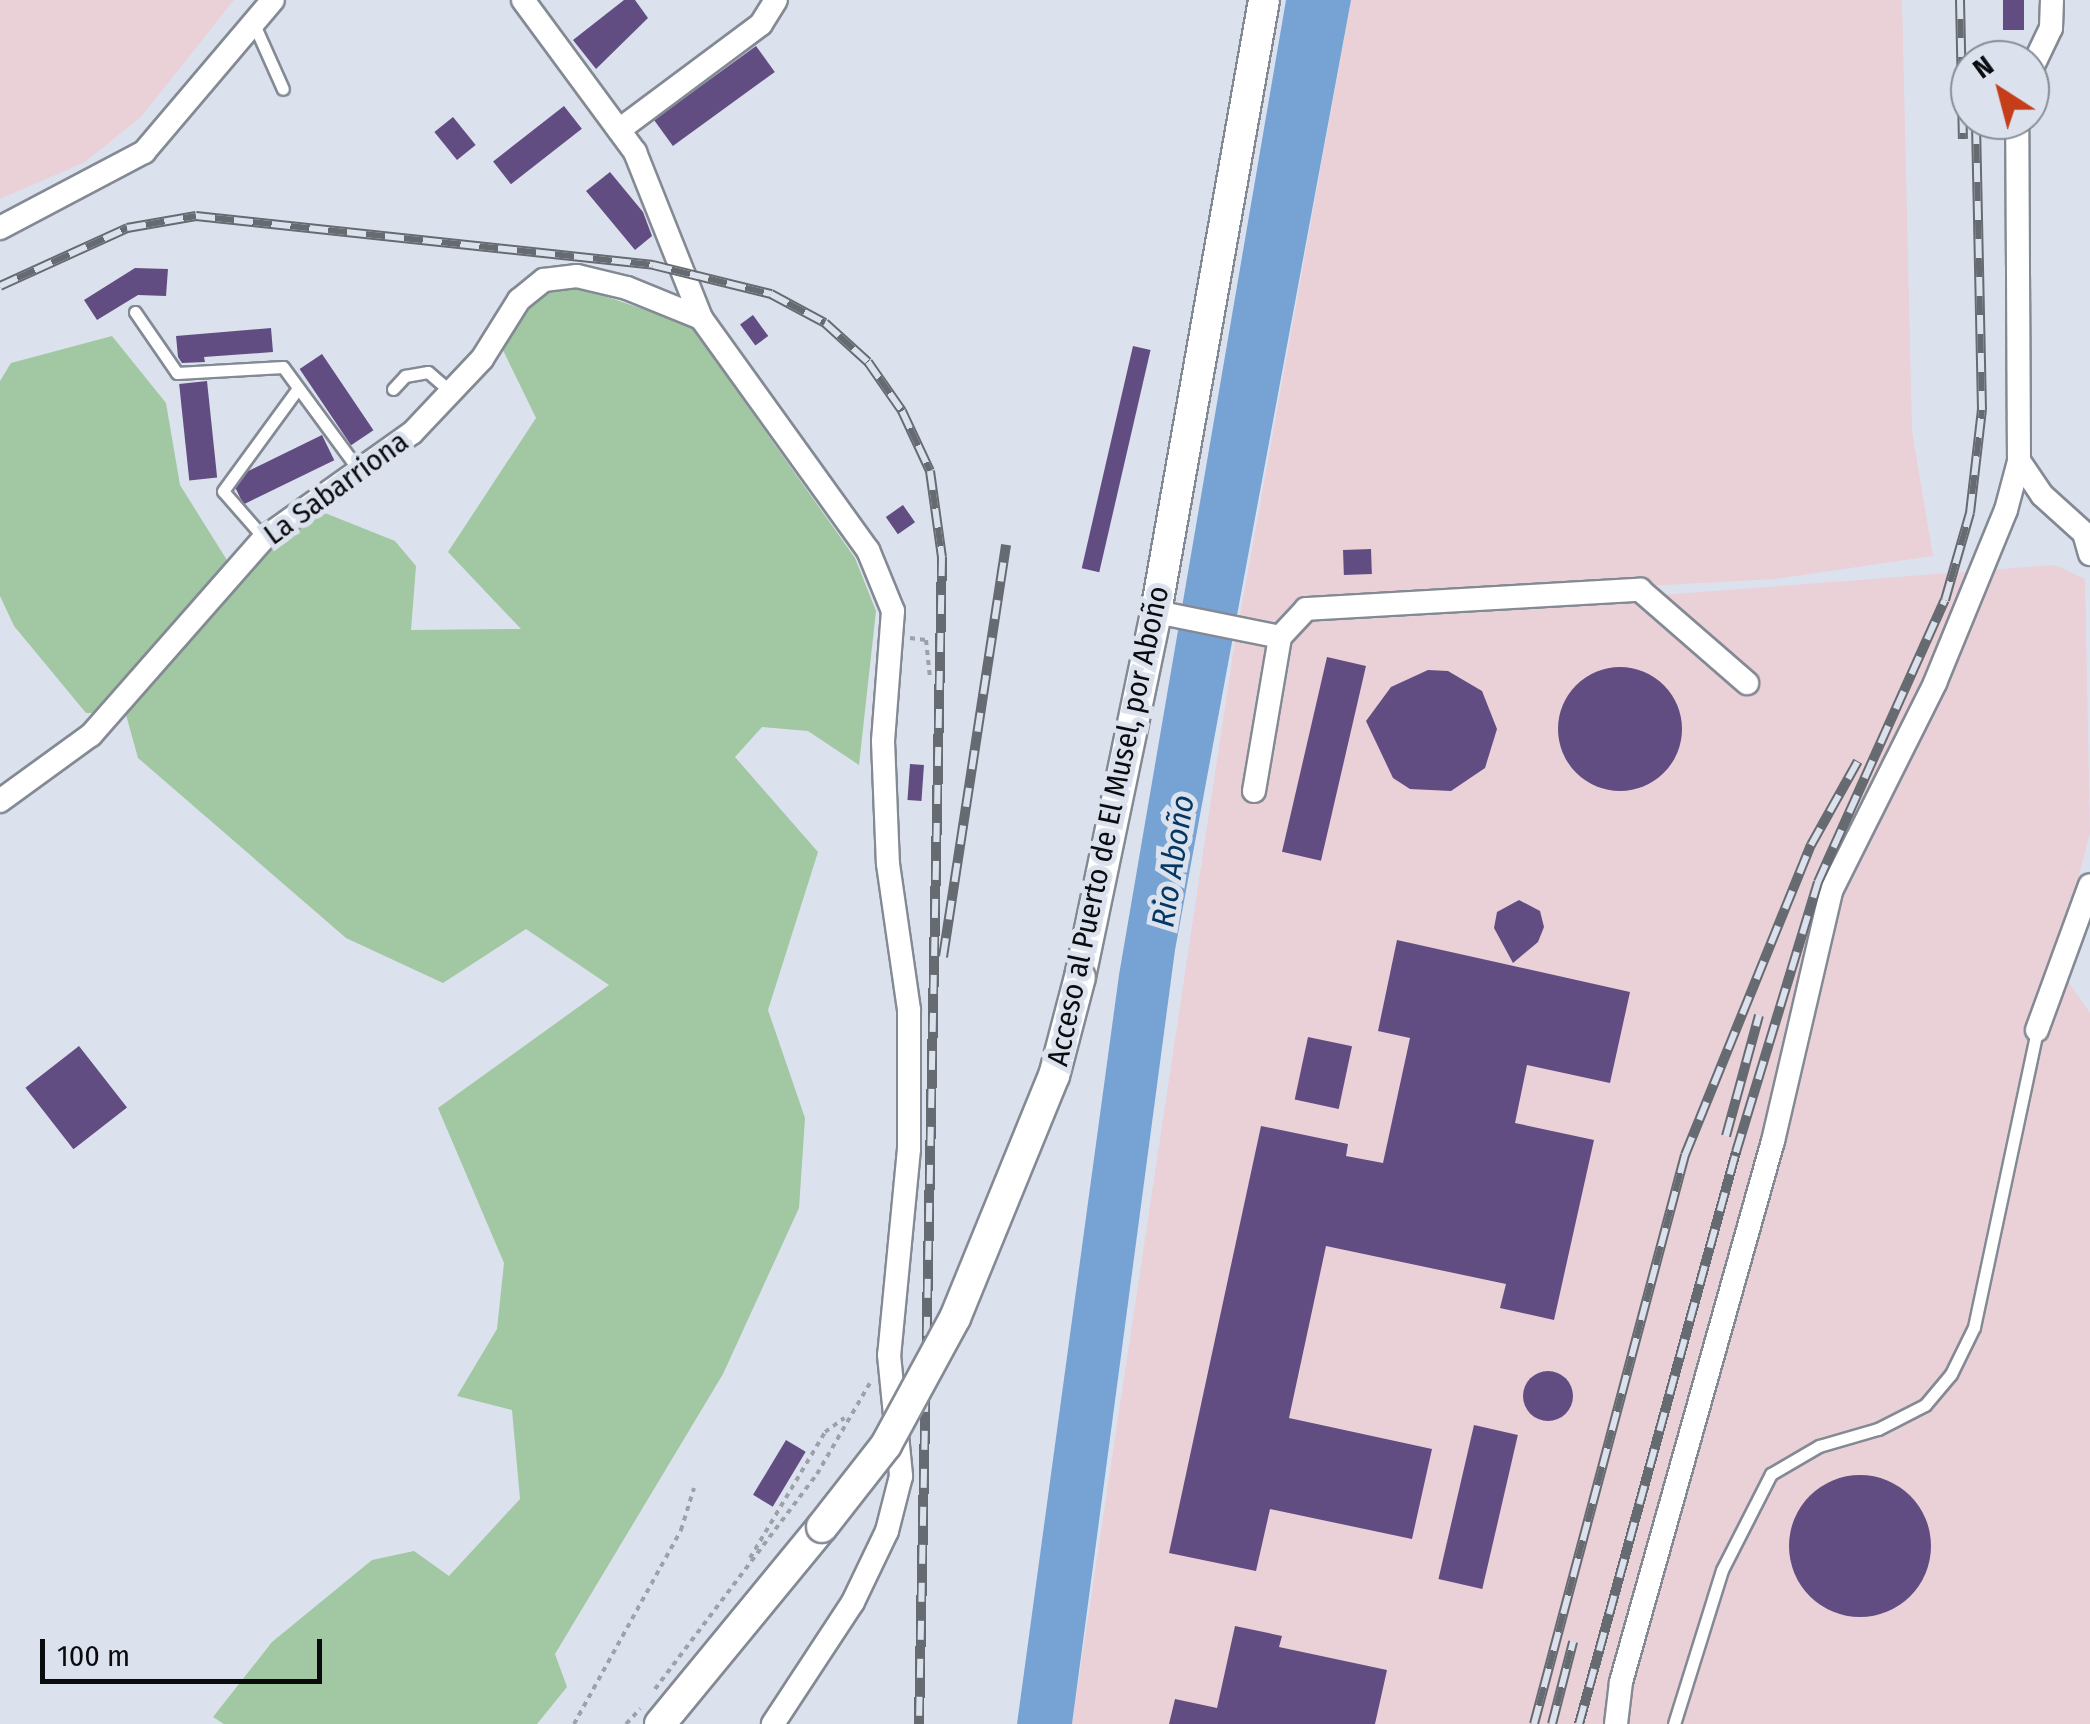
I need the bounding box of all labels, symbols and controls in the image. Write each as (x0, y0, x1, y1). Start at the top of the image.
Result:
north arrow (1950, 40, 2050, 140)
text: N (1967, 49, 2000, 85)
street label: La Sabarriona (257, 424, 415, 552)
street label: Acceso al Puerto de El Musel, por Aboño (1040, 583, 1176, 1069)
water label: Rio Aboño (1144, 792, 1202, 930)
scale bar (45, 1619, 328, 1681)
text: 100 m (57, 1638, 130, 1674)

